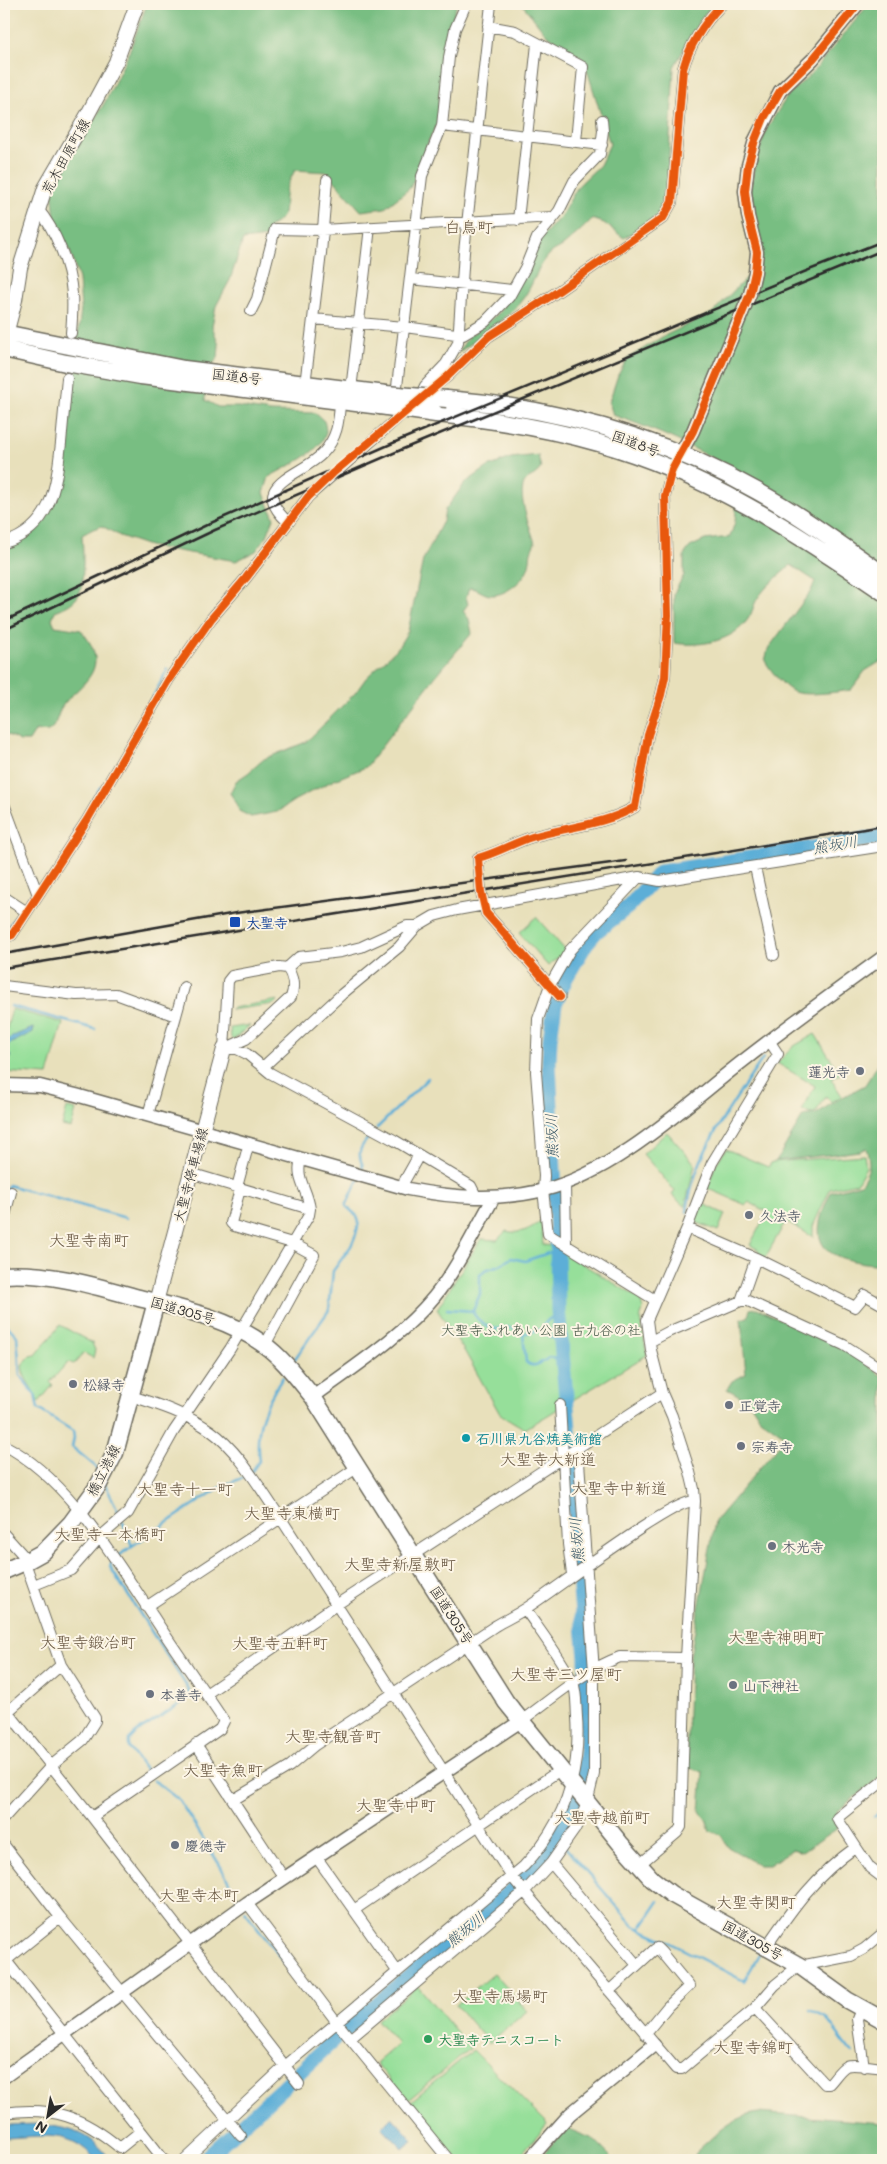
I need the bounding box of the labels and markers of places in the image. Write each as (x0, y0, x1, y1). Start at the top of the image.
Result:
place label: 大聖寺 (246, 913, 288, 932)
marker: 大聖寺 (228, 915, 242, 929)
place label: 蓮光寺 (808, 1062, 850, 1081)
marker: 蓮光寺 (854, 1065, 866, 1077)
place label: 久法寺 (759, 1206, 801, 1225)
marker: 久法寺 (743, 1209, 755, 1221)
place label: 松縁寺 (83, 1375, 125, 1394)
marker: 松縁寺 (67, 1378, 79, 1390)
place label: 正覚寺 (739, 1396, 781, 1415)
marker: 正覚寺 (723, 1399, 735, 1411)
place label: 石川県九谷焼美術館 (476, 1429, 602, 1448)
marker: 石川県九谷焼美術館 (460, 1432, 472, 1444)
place label: 宗寿寺 (751, 1437, 793, 1456)
marker: 宗寿寺 (735, 1440, 747, 1452)
place label: 木光寺 (782, 1537, 824, 1556)
marker: 木光寺 (766, 1540, 778, 1552)
place label: 山下神社 (743, 1676, 799, 1695)
marker: 山下神社 (727, 1679, 739, 1691)
place label: 本善寺 (160, 1685, 202, 1704)
marker: 本善寺 (144, 1688, 156, 1700)
place label: 慶徳寺 (185, 1836, 227, 1855)
marker: 慶徳寺 (169, 1839, 181, 1851)
place label: 大聖寺テニスコート (438, 2030, 564, 2049)
marker: 大聖寺テニスコート (422, 2033, 434, 2045)

